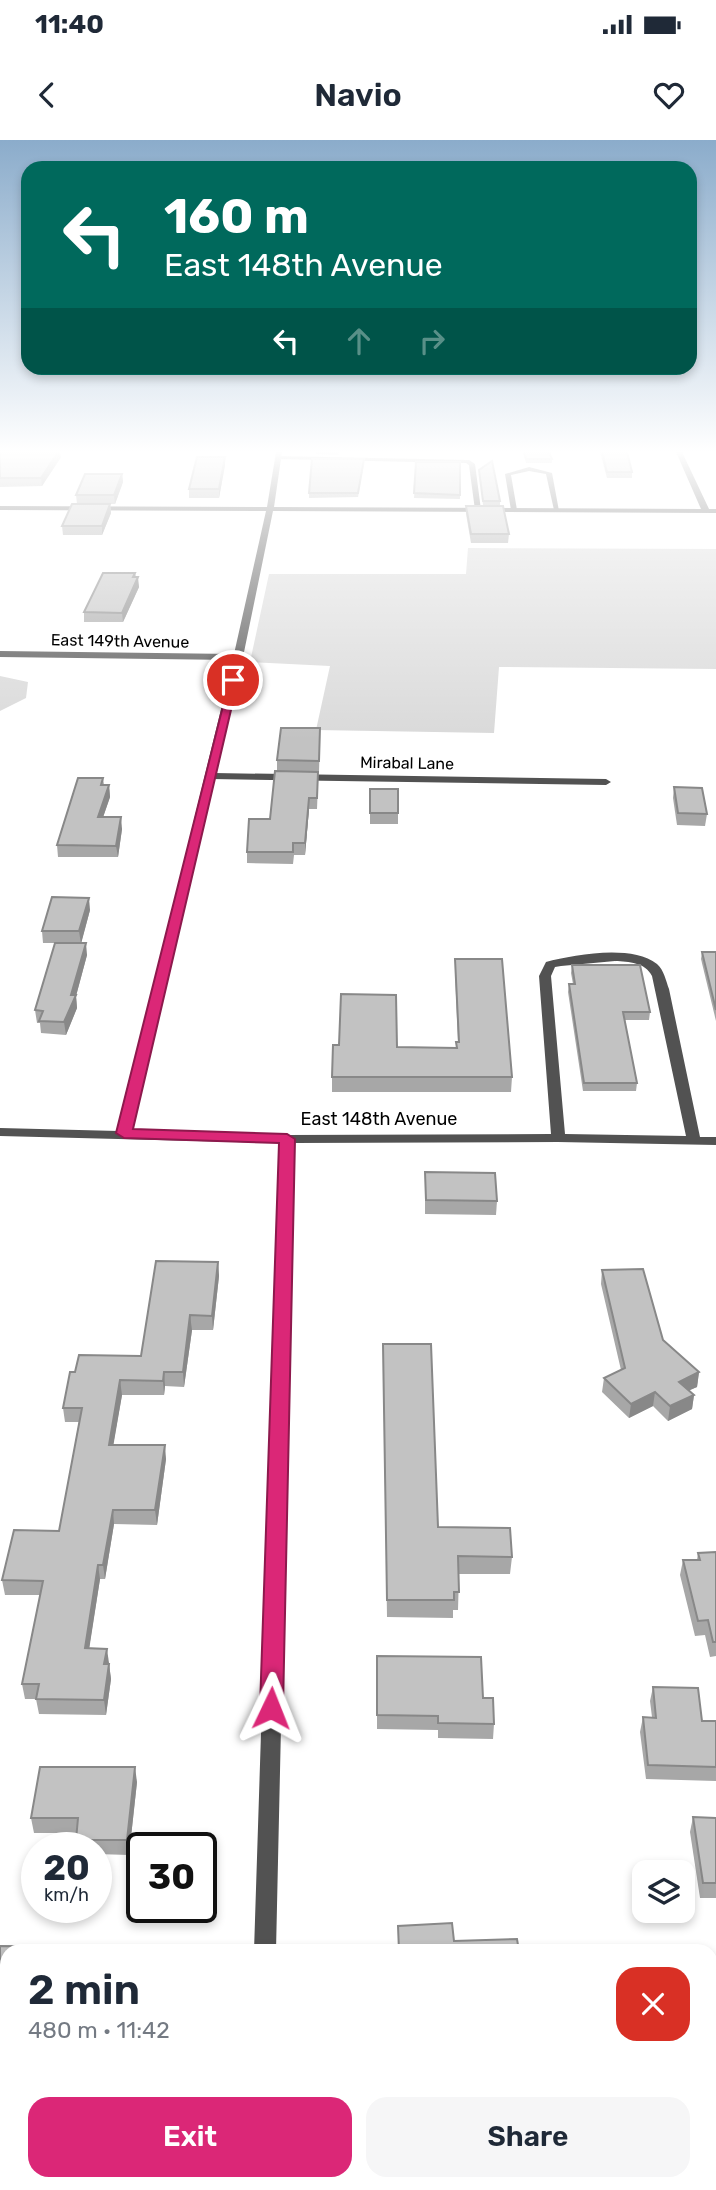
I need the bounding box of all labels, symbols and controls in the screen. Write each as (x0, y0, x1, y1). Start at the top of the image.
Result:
text: 11:40 (35, 9, 104, 40)
icon: back (28, 76, 66, 114)
text: Navio (314, 76, 402, 114)
icon: heart (650, 76, 688, 114)
text: 160 m (164, 187, 309, 245)
icon: left (49, 189, 140, 280)
text: East 148th Avenue (164, 246, 443, 284)
icon: left (267, 322, 305, 360)
icon: ahead (340, 322, 378, 360)
icon: right (413, 322, 451, 360)
street label: East 149th Avenue (51, 630, 189, 652)
pin (203, 650, 263, 710)
icon: arrive (214, 661, 252, 699)
street label: Mirabal Lane (360, 753, 454, 773)
street label: East 148th Avenue (301, 1108, 457, 1130)
position arrow (234, 1671, 308, 1745)
speed limit sign: 30 (126, 1832, 217, 1923)
text: 20 (43, 1847, 90, 1889)
map controls (632, 1860, 695, 1923)
button: layers (632, 1860, 695, 1923)
text: km/h (44, 1884, 89, 1906)
text: 2 min (28, 1965, 140, 2015)
button: close (616, 1967, 690, 2041)
text: 480 m · 11:42 (28, 2016, 170, 2044)
button: Exit (28, 2097, 352, 2177)
button: Share (366, 2097, 690, 2177)

